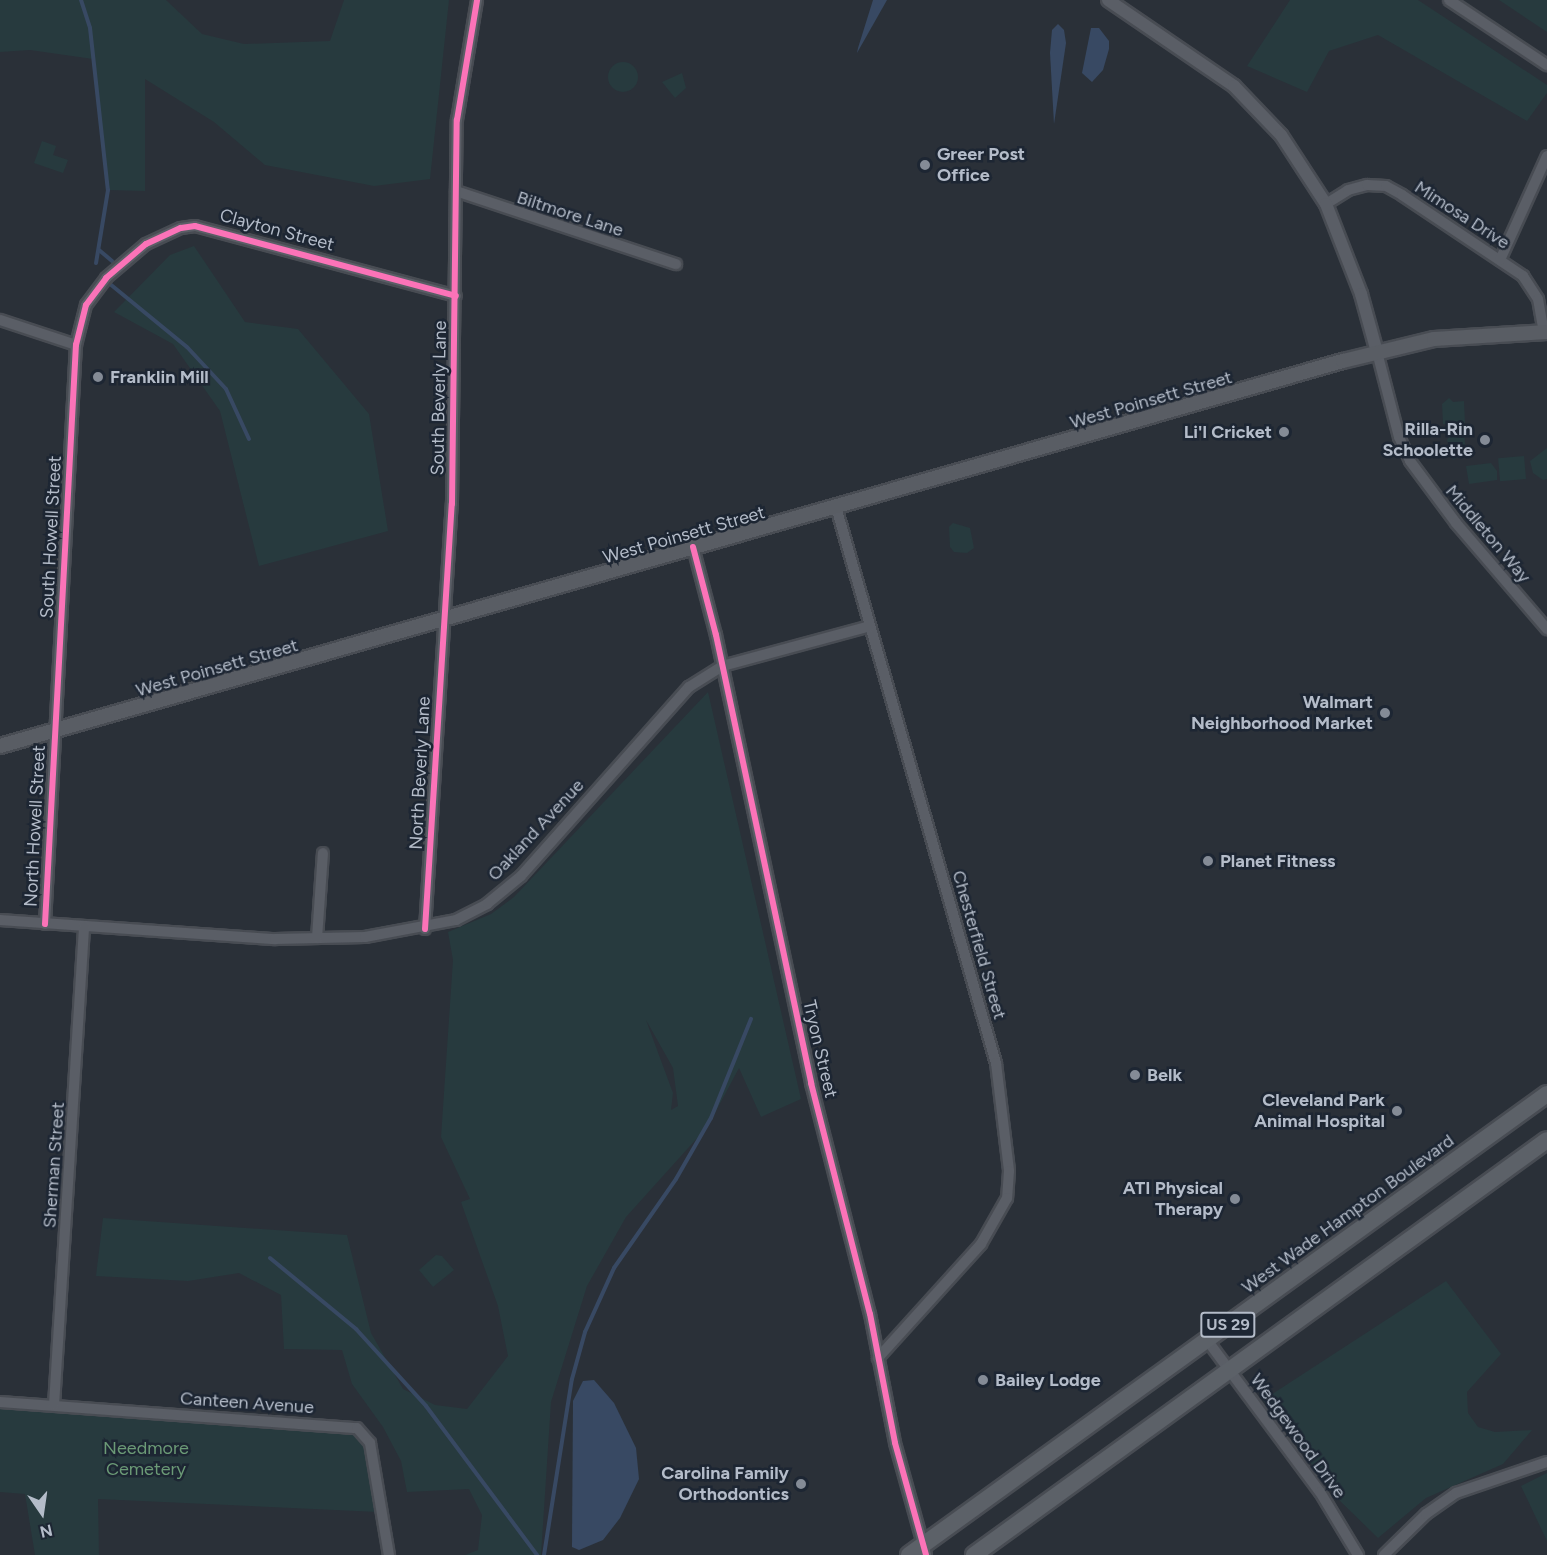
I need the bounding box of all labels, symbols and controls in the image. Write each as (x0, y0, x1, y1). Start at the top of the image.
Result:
place label: Greer Post Office (937, 144, 1025, 186)
marker: Greer Post Office (918, 158, 932, 172)
street label: Mimosa Drive (1410, 176, 1514, 254)
street label: Biltmore Lane (514, 187, 626, 241)
street label: Clayton Street (217, 204, 337, 256)
street label: South Beverly Lane (427, 320, 451, 476)
place label: Franklin Mill (110, 366, 209, 388)
street label: West Poinsett Street (1067, 367, 1235, 433)
marker: Franklin Mill (91, 370, 105, 384)
place label: Rilla-Rin Schoolette (1382, 419, 1473, 462)
place label: Li'l Cricket (1184, 421, 1272, 443)
marker: Li'l Cricket (1277, 425, 1291, 439)
marker: Rilla-Rin Schoolette (1478, 433, 1492, 447)
street label: South Howell Street (36, 455, 66, 619)
street label: Middleton Way (1441, 481, 1535, 587)
street label: West Poinsett Street (600, 502, 768, 568)
street label: West Poinsett Street (133, 635, 301, 701)
place label: Walmart Neighborhood Market (1191, 692, 1373, 734)
street label: North Beverly Lane (405, 696, 435, 850)
marker: Walmart Neighborhood Market (1378, 706, 1392, 720)
street label: North Howell Street (20, 745, 50, 907)
street label: Oakland Avenue (483, 775, 589, 885)
place label: Planet Fitness (1220, 850, 1335, 872)
marker: Planet Fitness (1201, 854, 1215, 868)
street label: Chesterfield Street (947, 868, 1011, 1022)
street label: Tryon Street (798, 998, 842, 1100)
place label: Belk (1147, 1064, 1182, 1086)
marker: Belk (1128, 1068, 1142, 1082)
place label: Cleveland Park Animal Hospital (1254, 1090, 1385, 1132)
street label: Sherman Street (39, 1101, 69, 1229)
marker: Cleveland Park Animal Hospital (1390, 1104, 1404, 1118)
street label: West Wade Hampton Boulevard (1238, 1130, 1458, 1298)
place label: ATI Physical Therapy (1123, 1178, 1223, 1220)
marker: ATI Physical Therapy (1228, 1192, 1242, 1206)
road number: US 29 (1200, 1312, 1256, 1338)
place label: Bailey Lodge (995, 1369, 1101, 1391)
street label: Wedgewood Drive (1246, 1370, 1350, 1502)
marker: Bailey Lodge (976, 1373, 990, 1387)
street label: Canteen Avenue (179, 1388, 315, 1418)
park label: Needmore Cemetery (103, 1438, 189, 1480)
place label: Carolina Family Orthodontics (661, 1463, 789, 1506)
marker: Carolina Family Orthodontics (794, 1477, 808, 1491)
north arrow (12, 1483, 72, 1543)
text: N (38, 1520, 54, 1542)

